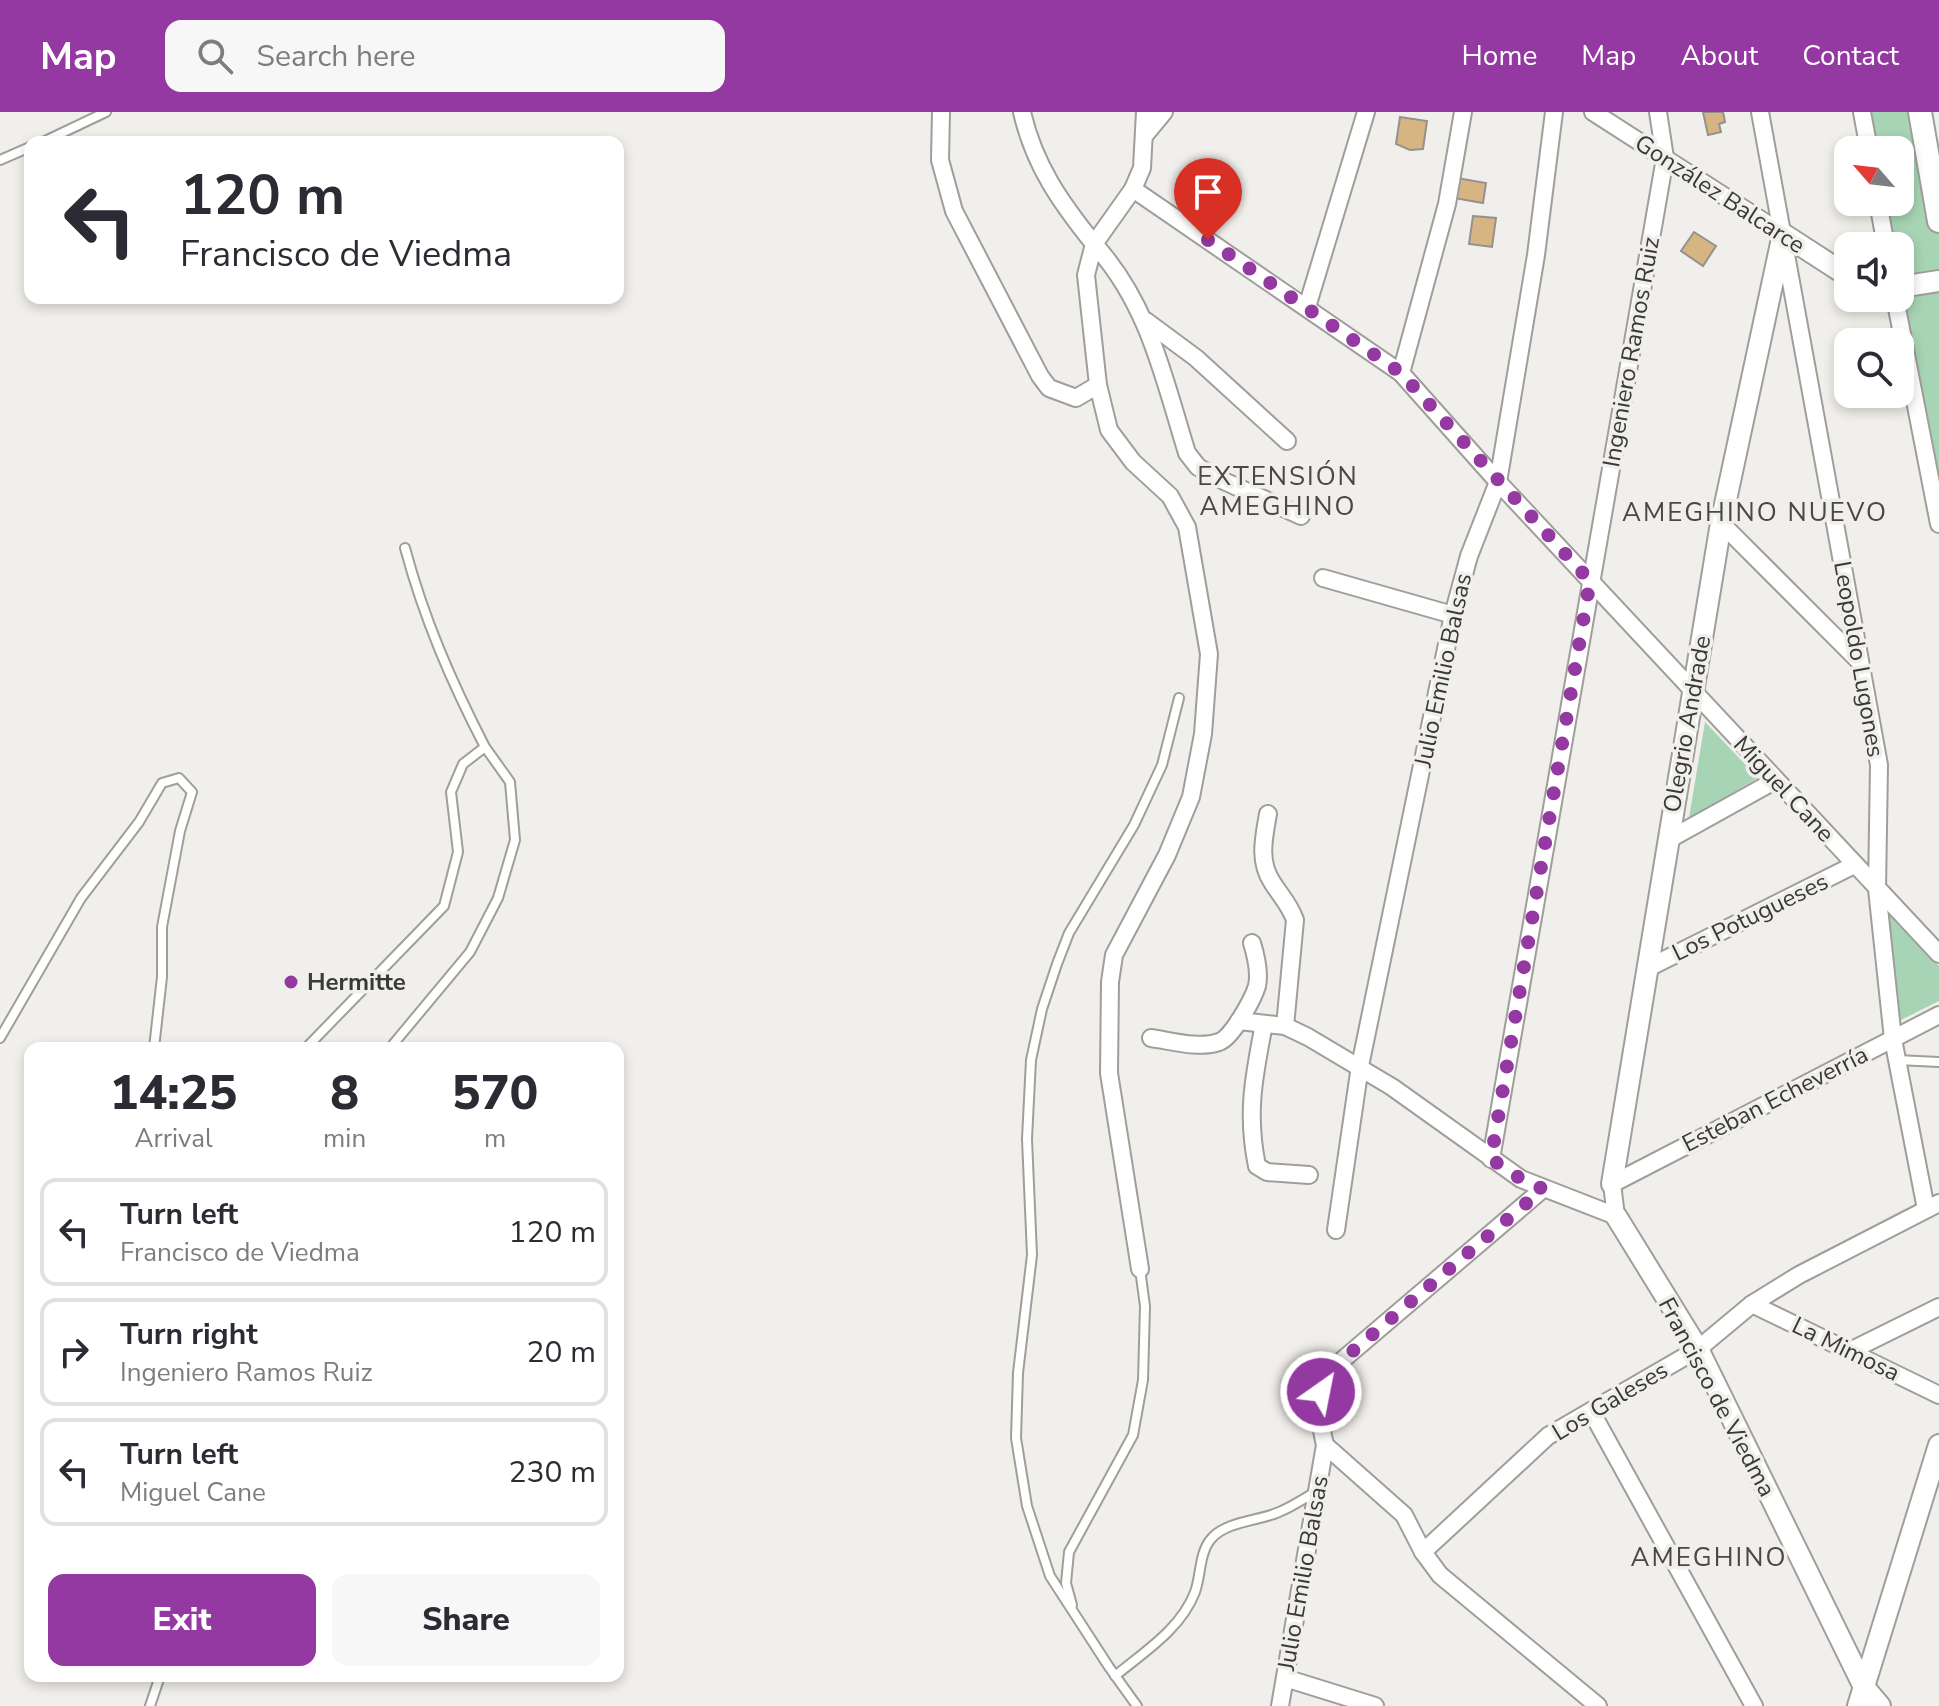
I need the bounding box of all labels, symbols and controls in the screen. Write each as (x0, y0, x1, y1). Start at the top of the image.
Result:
search box (165, 20, 725, 92)
text: Map (40, 31, 117, 82)
icon: search (193, 34, 237, 78)
text: Search here (257, 36, 416, 77)
text: Home (1462, 37, 1537, 75)
text: Map (1581, 37, 1636, 75)
text: About (1680, 37, 1758, 75)
text: Contact (1802, 37, 1899, 75)
street label: González Balcarce (1629, 127, 1811, 261)
north arrow (1834, 136, 1914, 216)
map controls (1834, 136, 1914, 408)
text: 120 m (180, 157, 345, 234)
pin (1174, 158, 1242, 240)
icon: left (48, 168, 152, 272)
icon: arrive (1186, 170, 1230, 214)
text: Francisco de Viedma (180, 230, 512, 279)
button: sound (1834, 232, 1914, 312)
street label: Ingeniero Ramos Ruiz (1595, 234, 1667, 470)
button: search (1834, 328, 1914, 408)
district label: EXTENSIÓN AMEGHINO (1197, 459, 1359, 524)
district label: AMEGHINO NUEVO (1622, 495, 1888, 530)
street label: Leopoldo Lugones (1826, 558, 1892, 760)
street label: Julio Emilio Balsas (1407, 570, 1479, 771)
street label: Olegrio Andrade (1656, 633, 1718, 815)
street label: Miguel Cane (1726, 729, 1842, 849)
street label: Los Potugueses (1667, 865, 1833, 969)
place label: Hermitte (307, 966, 406, 998)
marker: Hermitte (282, 973, 300, 991)
street label: Esteban Echeverría (1677, 1038, 1873, 1160)
text: 14:25 (110, 1060, 237, 1126)
text: 8 (330, 1060, 359, 1126)
text: 570 (452, 1060, 538, 1126)
text: Arrival (134, 1121, 213, 1156)
text: min (323, 1121, 366, 1156)
text: m (484, 1121, 506, 1156)
text: Turn left (120, 1194, 238, 1235)
icon: left (52, 1210, 96, 1254)
text: 120 m (509, 1212, 596, 1253)
text: Francisco de Viedma (120, 1235, 360, 1270)
street label: Francisco de Viedma (1651, 1292, 1783, 1502)
street label: La Mimosa (1787, 1309, 1905, 1389)
text: Turn right (120, 1314, 258, 1355)
icon: right (52, 1330, 96, 1374)
text: 20 m (527, 1332, 596, 1373)
position arrow (1279, 1350, 1363, 1434)
street label: Los Galeses (1546, 1354, 1674, 1448)
text: Ingeniero Ramos Ruiz (120, 1355, 372, 1390)
text: Turn left (120, 1434, 238, 1475)
icon: left (52, 1450, 96, 1494)
text: 230 m (509, 1452, 596, 1493)
street label: Julio Emilio Balsas (1270, 1473, 1336, 1674)
text: Miguel Cane (120, 1475, 266, 1510)
district label: AMEGHINO (1631, 1540, 1787, 1575)
button: Exit (48, 1574, 316, 1666)
button: Share (332, 1574, 600, 1666)

